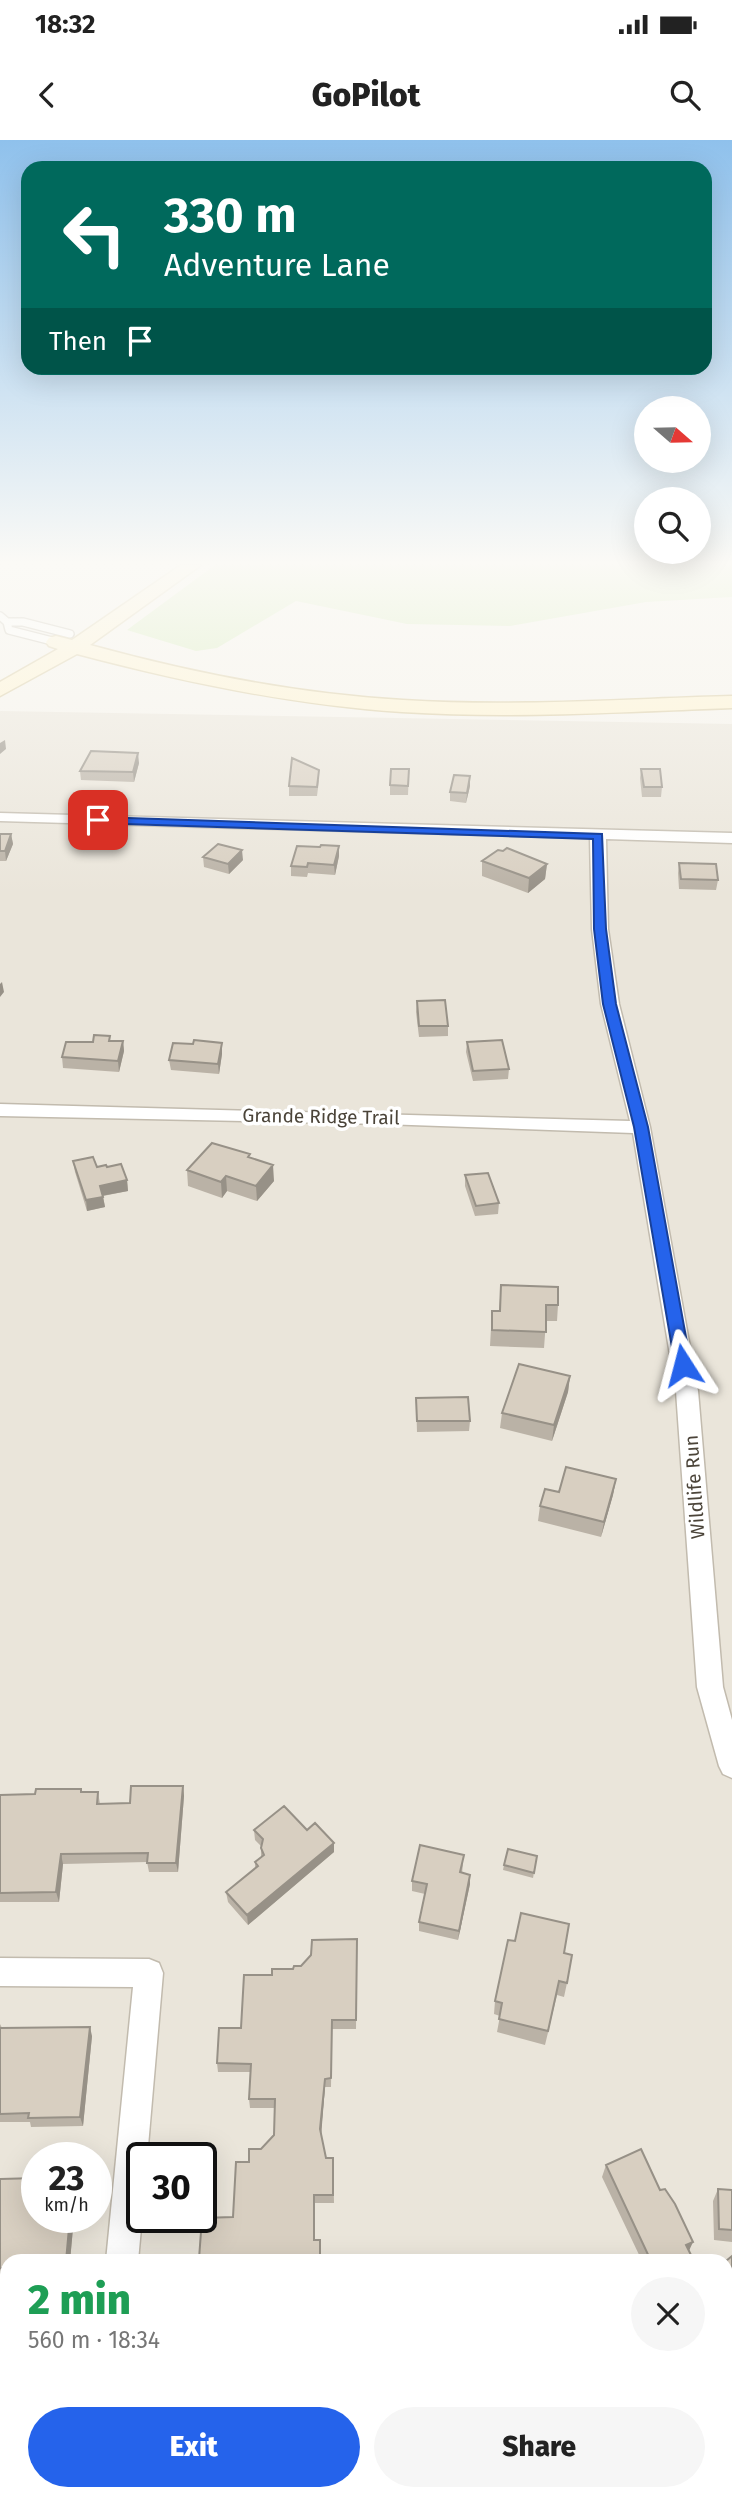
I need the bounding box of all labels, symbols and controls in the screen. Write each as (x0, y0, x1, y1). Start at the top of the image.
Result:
text: 18:32 (35, 9, 96, 40)
icon: back (28, 76, 66, 114)
text: GoPilot (312, 76, 420, 114)
icon: search (666, 76, 704, 114)
text: 330 m (164, 186, 297, 245)
icon: left (49, 189, 140, 280)
text: Adventure Lane (164, 246, 390, 284)
icon: arrive (121, 322, 159, 360)
text: Then (49, 326, 107, 357)
north arrow (634, 396, 710, 472)
map controls (634, 396, 711, 564)
button: search (634, 487, 711, 564)
pin (68, 790, 128, 850)
icon: arrive (79, 801, 117, 839)
street label: Grande Ridge Trail (242, 1104, 400, 1129)
position arrow (646, 1328, 720, 1402)
street label: Wildlife Run (679, 1434, 710, 1540)
speed limit sign: 30 (126, 2142, 217, 2233)
text: 23 (48, 2157, 85, 2199)
text: km/h (44, 2194, 89, 2216)
text: 2 min (28, 2275, 131, 2325)
button: close (631, 2277, 705, 2351)
text: 560 m · 18:34 (28, 2326, 160, 2354)
button: Exit (28, 2407, 360, 2487)
button: Share (374, 2407, 705, 2487)

